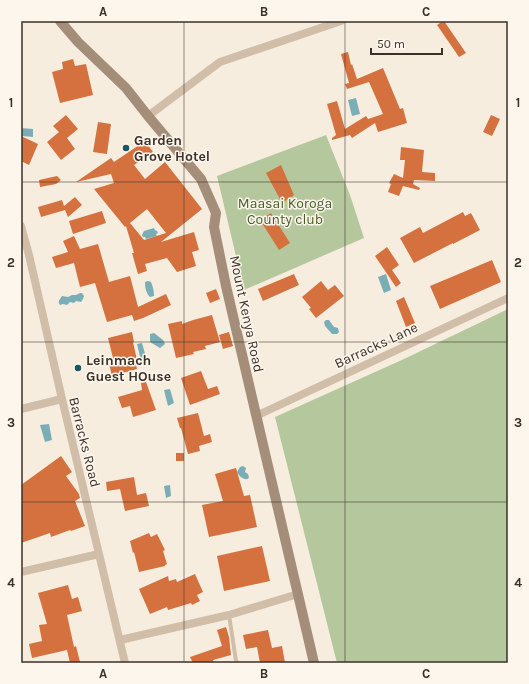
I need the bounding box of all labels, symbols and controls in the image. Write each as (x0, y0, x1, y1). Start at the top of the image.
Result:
text: A (99, 4, 107, 19)
text: B (260, 4, 268, 19)
text: C (422, 4, 430, 19)
scale bar (371, 30, 442, 56)
text: 50 m (377, 37, 405, 51)
text: 1 (9, 95, 13, 110)
text: 1 (516, 95, 520, 110)
place label: Garden Grove Hotel (134, 132, 210, 165)
marker: Garden Grove Hotel (121, 143, 131, 153)
park label: Maasai Koroga County club (238, 195, 332, 228)
street label: Mount Kenya Road (226, 254, 267, 374)
text: 2 (7, 255, 15, 270)
text: 2 (514, 255, 522, 270)
street label: Barracks Lane (332, 319, 421, 372)
place label: Leinmach Guest HOuse (86, 352, 171, 385)
marker: Leinmach Guest HOuse (73, 363, 83, 373)
street label: Barracks Road (65, 395, 104, 489)
text: 3 (7, 415, 15, 430)
text: 3 (514, 415, 522, 430)
text: 4 (7, 575, 15, 590)
text: 4 (514, 575, 522, 590)
text: A (99, 666, 107, 681)
text: B (260, 666, 268, 681)
text: C (422, 666, 430, 681)

